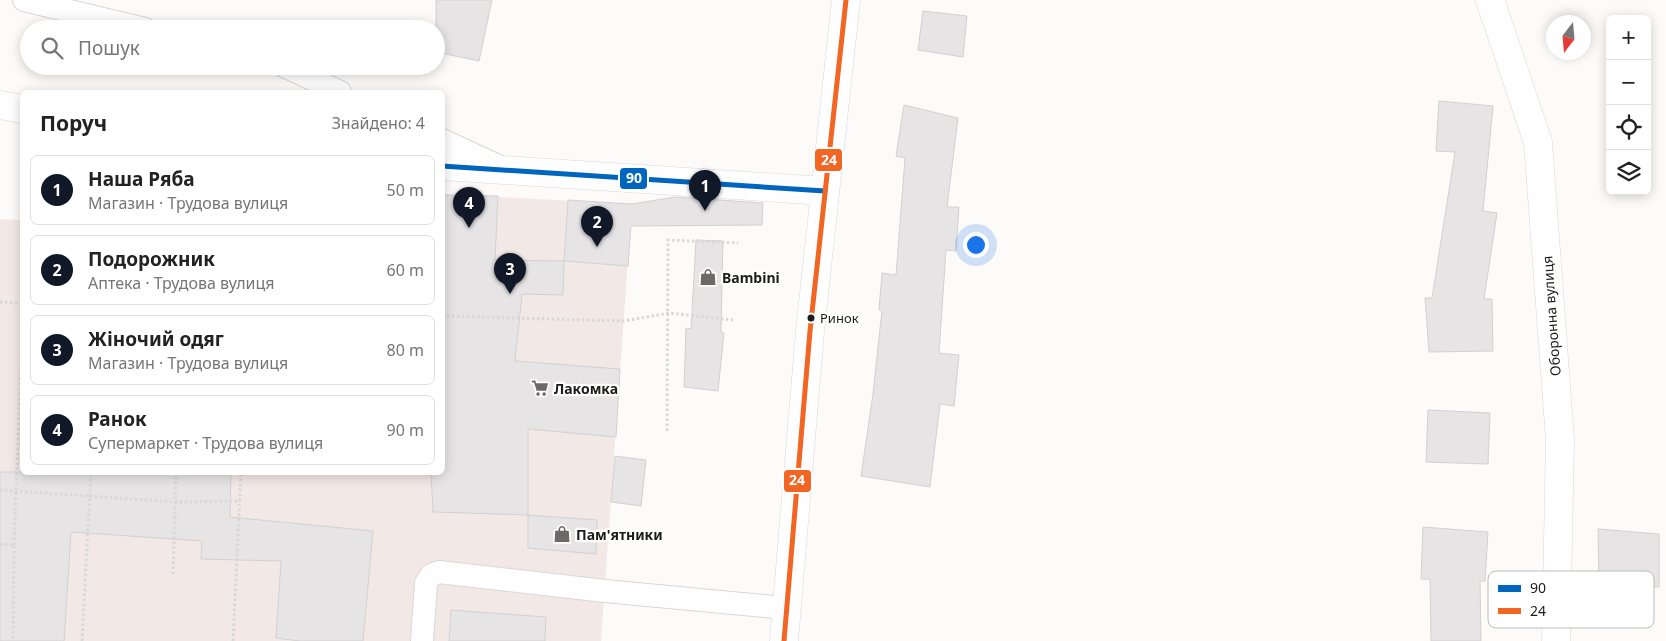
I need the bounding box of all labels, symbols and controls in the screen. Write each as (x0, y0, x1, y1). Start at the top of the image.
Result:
north arrow (1546, 15, 1591, 60)
map controls (1606, 15, 1651, 195)
button: + (1606, 15, 1651, 60)
search box (20, 20, 445, 75)
icon: search (38, 34, 66, 62)
text: Пошук (78, 35, 140, 61)
button: − (1606, 60, 1651, 105)
button: locate (1606, 105, 1651, 150)
text: Поруч (40, 109, 107, 137)
text: Знайдено: 4 (332, 112, 425, 134)
line badge: 24 (814, 148, 843, 172)
text: 24 (821, 150, 837, 169)
button: layers (1606, 150, 1651, 195)
text: Наша Ряба (88, 166, 195, 192)
line badge: 90 (619, 167, 648, 190)
text: 90 (626, 168, 642, 187)
pin: 1 (689, 170, 721, 211)
text: 1 (52, 179, 62, 201)
text: 50 m (387, 179, 424, 201)
pin: 4 (453, 187, 485, 228)
text: Магазин · Трудова вулиця (88, 192, 288, 214)
pin: 2 (581, 206, 613, 247)
your location (963, 232, 989, 258)
text: Подорожник (88, 246, 215, 272)
pin: 3 (494, 253, 526, 294)
street label: Оборонна вулиця (1537, 255, 1565, 377)
text: 2 (52, 259, 62, 281)
text: 60 m (387, 259, 424, 281)
shop icon: Bambini (698, 267, 718, 287)
place label: Bambini (722, 268, 780, 287)
text: Аптека · Трудова вулиця (88, 272, 275, 294)
place label: Ринок (820, 309, 859, 327)
marker: Ринок (806, 313, 816, 323)
text: Жіночий одяг (88, 326, 224, 352)
text: 3 (52, 339, 62, 361)
text: 80 m (387, 339, 424, 361)
text: Магазин · Трудова вулиця (88, 352, 288, 374)
supermarket icon: Лакомка (530, 378, 550, 398)
place label: Лакомка (554, 379, 618, 398)
text: Ранок (88, 406, 147, 432)
text: 4 (52, 419, 62, 441)
text: 90 m (387, 419, 424, 441)
text: Супермаркет · Трудова вулиця (88, 432, 323, 454)
line badge: 24 (783, 469, 812, 493)
text: 24 (789, 470, 805, 489)
shop icon: Пам'ятники (552, 524, 572, 544)
place label: Пам'ятники (576, 525, 663, 544)
legend (1488, 571, 1654, 628)
text: 90 (1530, 578, 1546, 597)
text: 24 (1530, 601, 1546, 620)

